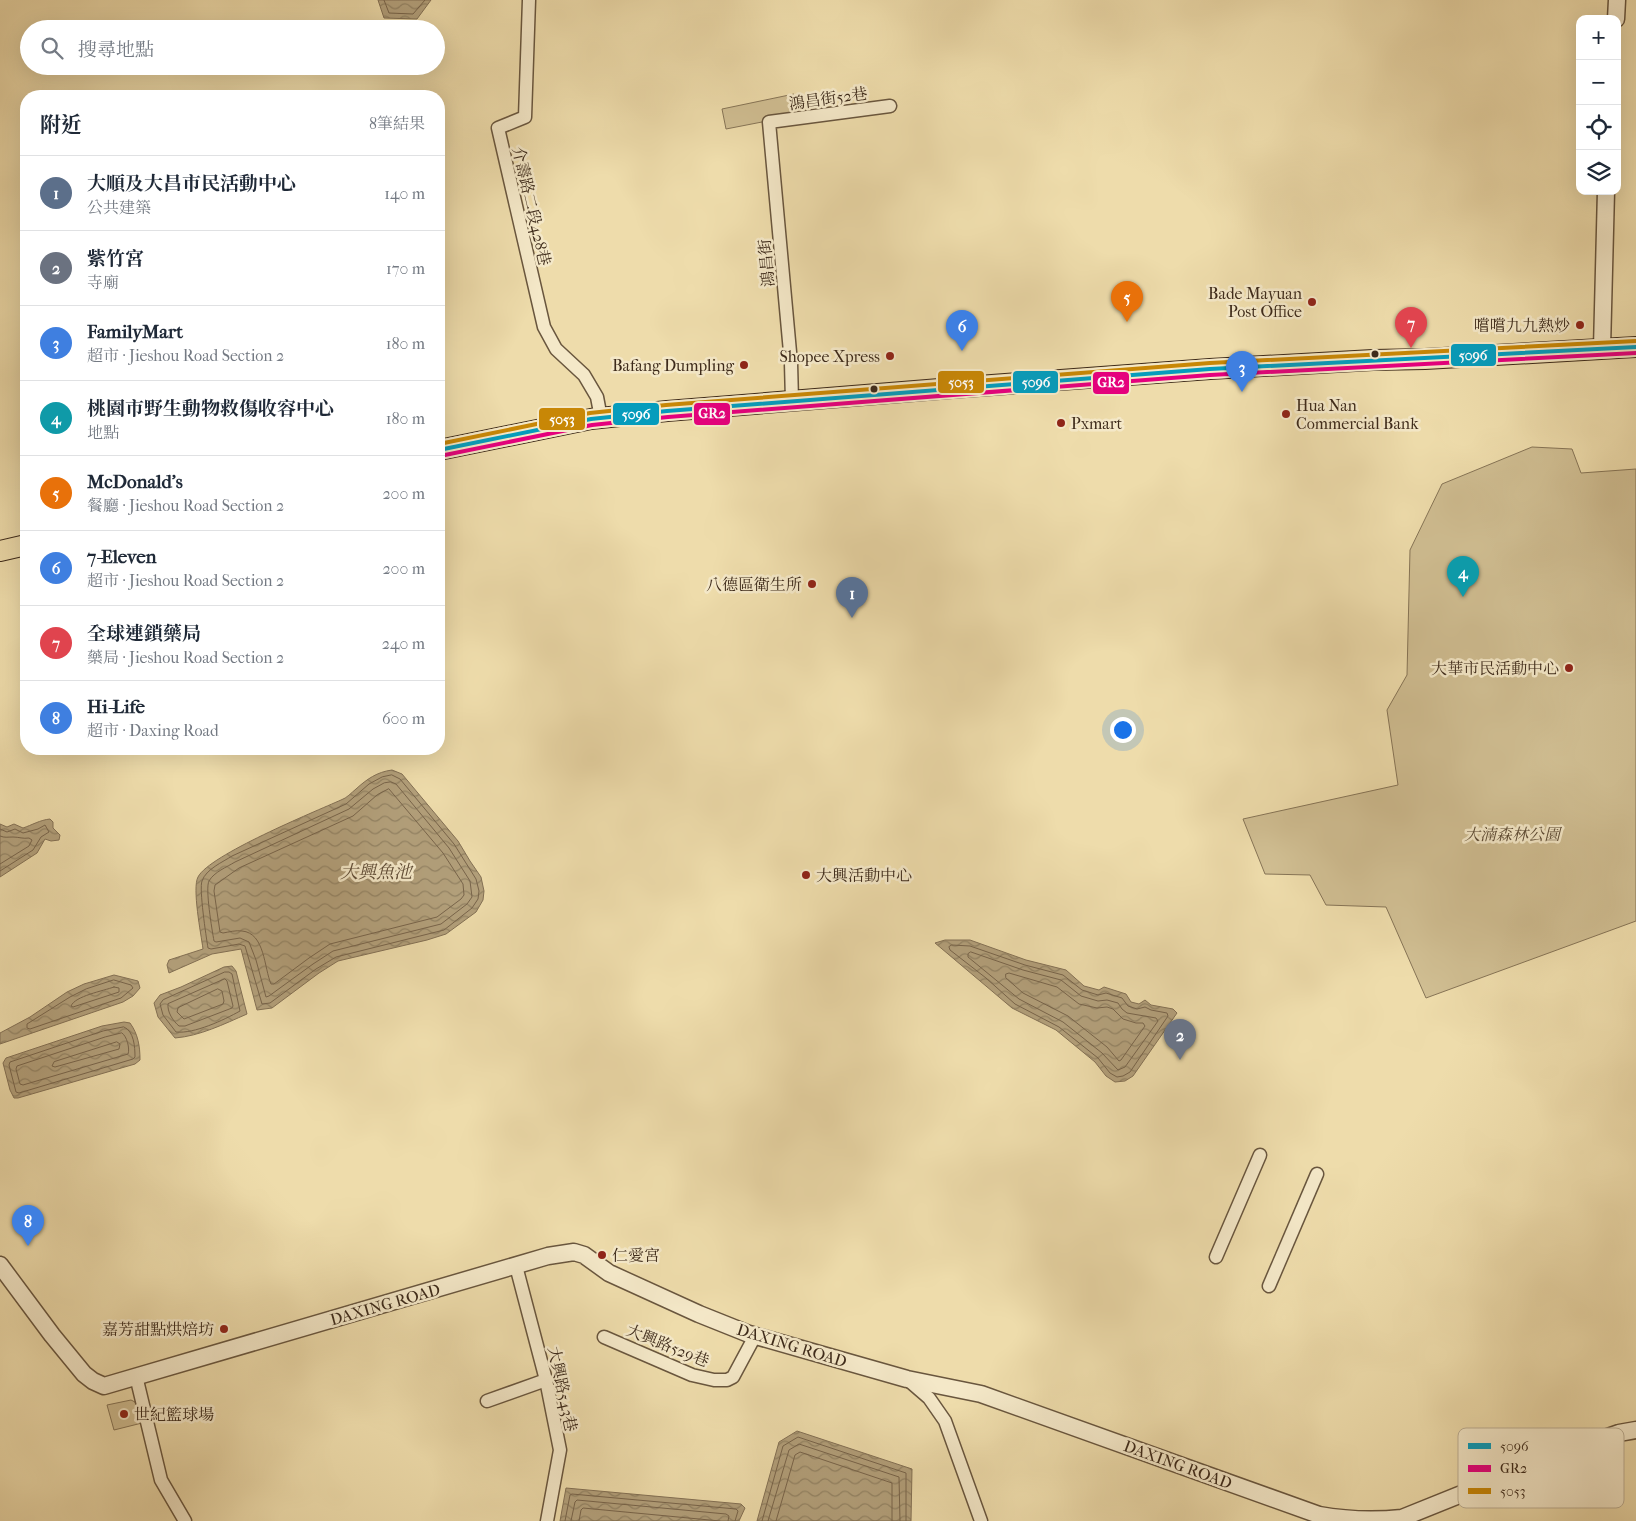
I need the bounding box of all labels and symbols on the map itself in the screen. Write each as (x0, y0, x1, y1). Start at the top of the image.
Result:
street label: 鴻昌街52巷 (788, 84, 869, 113)
street label: 介壽路二段428巷 (509, 145, 554, 268)
street label: 鴻昌街 (755, 238, 778, 288)
pin: 5 (1111, 281, 1143, 322)
place label: Bade Mayuan Post Office (1208, 284, 1303, 321)
marker: Bade Mayuan Post Office (1306, 296, 1318, 308)
pin: 7 (1395, 307, 1427, 348)
pin: 6 (946, 310, 978, 351)
place label: 嚐嚐九九熱炒 (1474, 316, 1570, 335)
marker: 嚐嚐九九熱炒 (1574, 319, 1586, 331)
line badge: 5096 (1450, 343, 1497, 367)
place label: Shopee Xpress (780, 347, 880, 366)
text: 5096 (1459, 347, 1488, 364)
unlabelled marker (1370, 349, 1380, 359)
marker: Shopee Xpress (884, 350, 896, 362)
pin: 3 (1226, 351, 1258, 392)
place label: Bafang Dumpling (612, 356, 734, 375)
marker: Bafang Dumpling (738, 359, 750, 371)
line badge: 5053 (937, 370, 985, 394)
line badge: 5096 (1012, 370, 1059, 394)
line badge: GR2 (1092, 371, 1130, 395)
text: 5053 (948, 374, 974, 391)
text: 5096 (1022, 374, 1051, 391)
text: GR2 (1097, 374, 1125, 391)
unlabelled marker (869, 384, 879, 394)
place label: Hua Nan Commercial Bank (1296, 396, 1419, 433)
line badge: 5096 (612, 402, 660, 426)
line badge: GR2 (693, 402, 731, 426)
text: GR2 (698, 405, 726, 422)
text: 5096 (622, 406, 651, 423)
line badge: 5053 (538, 407, 586, 431)
marker: Hua Nan Commercial Bank (1280, 408, 1292, 420)
text: 5053 (549, 411, 575, 428)
place label: Pxmart (1071, 414, 1123, 433)
marker: Pxmart (1055, 417, 1067, 429)
pin: 4 (1447, 556, 1479, 597)
place label: 八德區衛生所 (706, 575, 802, 594)
pin: 1 (836, 577, 868, 618)
marker: 八德區衛生所 (806, 578, 818, 590)
place label: 大華市民活動中心 (1431, 659, 1559, 678)
marker: 大華市民活動中心 (1563, 662, 1575, 674)
your location (1110, 717, 1136, 743)
park label: 大湳森林公園 (1464, 825, 1563, 844)
water label: 大興魚池 (340, 862, 414, 883)
place label: 大興活動中心 (816, 866, 912, 885)
marker: 大興活動中心 (800, 869, 812, 881)
pin: 2 (1164, 1019, 1196, 1060)
pin: 8 (12, 1205, 44, 1246)
place label: 仁愛宮 (612, 1246, 660, 1265)
marker: 仁愛宮 (596, 1249, 608, 1261)
street label: DAXING ROAD (328, 1280, 442, 1329)
place label: 嘉芳甜點烘焙坊 (102, 1320, 214, 1339)
street label: 大興路529巷 (624, 1320, 712, 1371)
street label: DAXING ROAD (735, 1320, 849, 1371)
marker: 嘉芳甜點烘焙坊 (218, 1323, 230, 1335)
street label: 大興路543巷 (544, 1345, 581, 1434)
place label: 世紀籃球場 (134, 1405, 214, 1424)
marker: 世紀籃球場 (118, 1408, 130, 1420)
legend (1458, 1428, 1624, 1508)
street label: DAXING ROAD (1121, 1436, 1235, 1493)
text: 5096 (1500, 1438, 1529, 1455)
text: GR2 (1500, 1460, 1527, 1477)
text: 5053 (1500, 1483, 1526, 1500)

